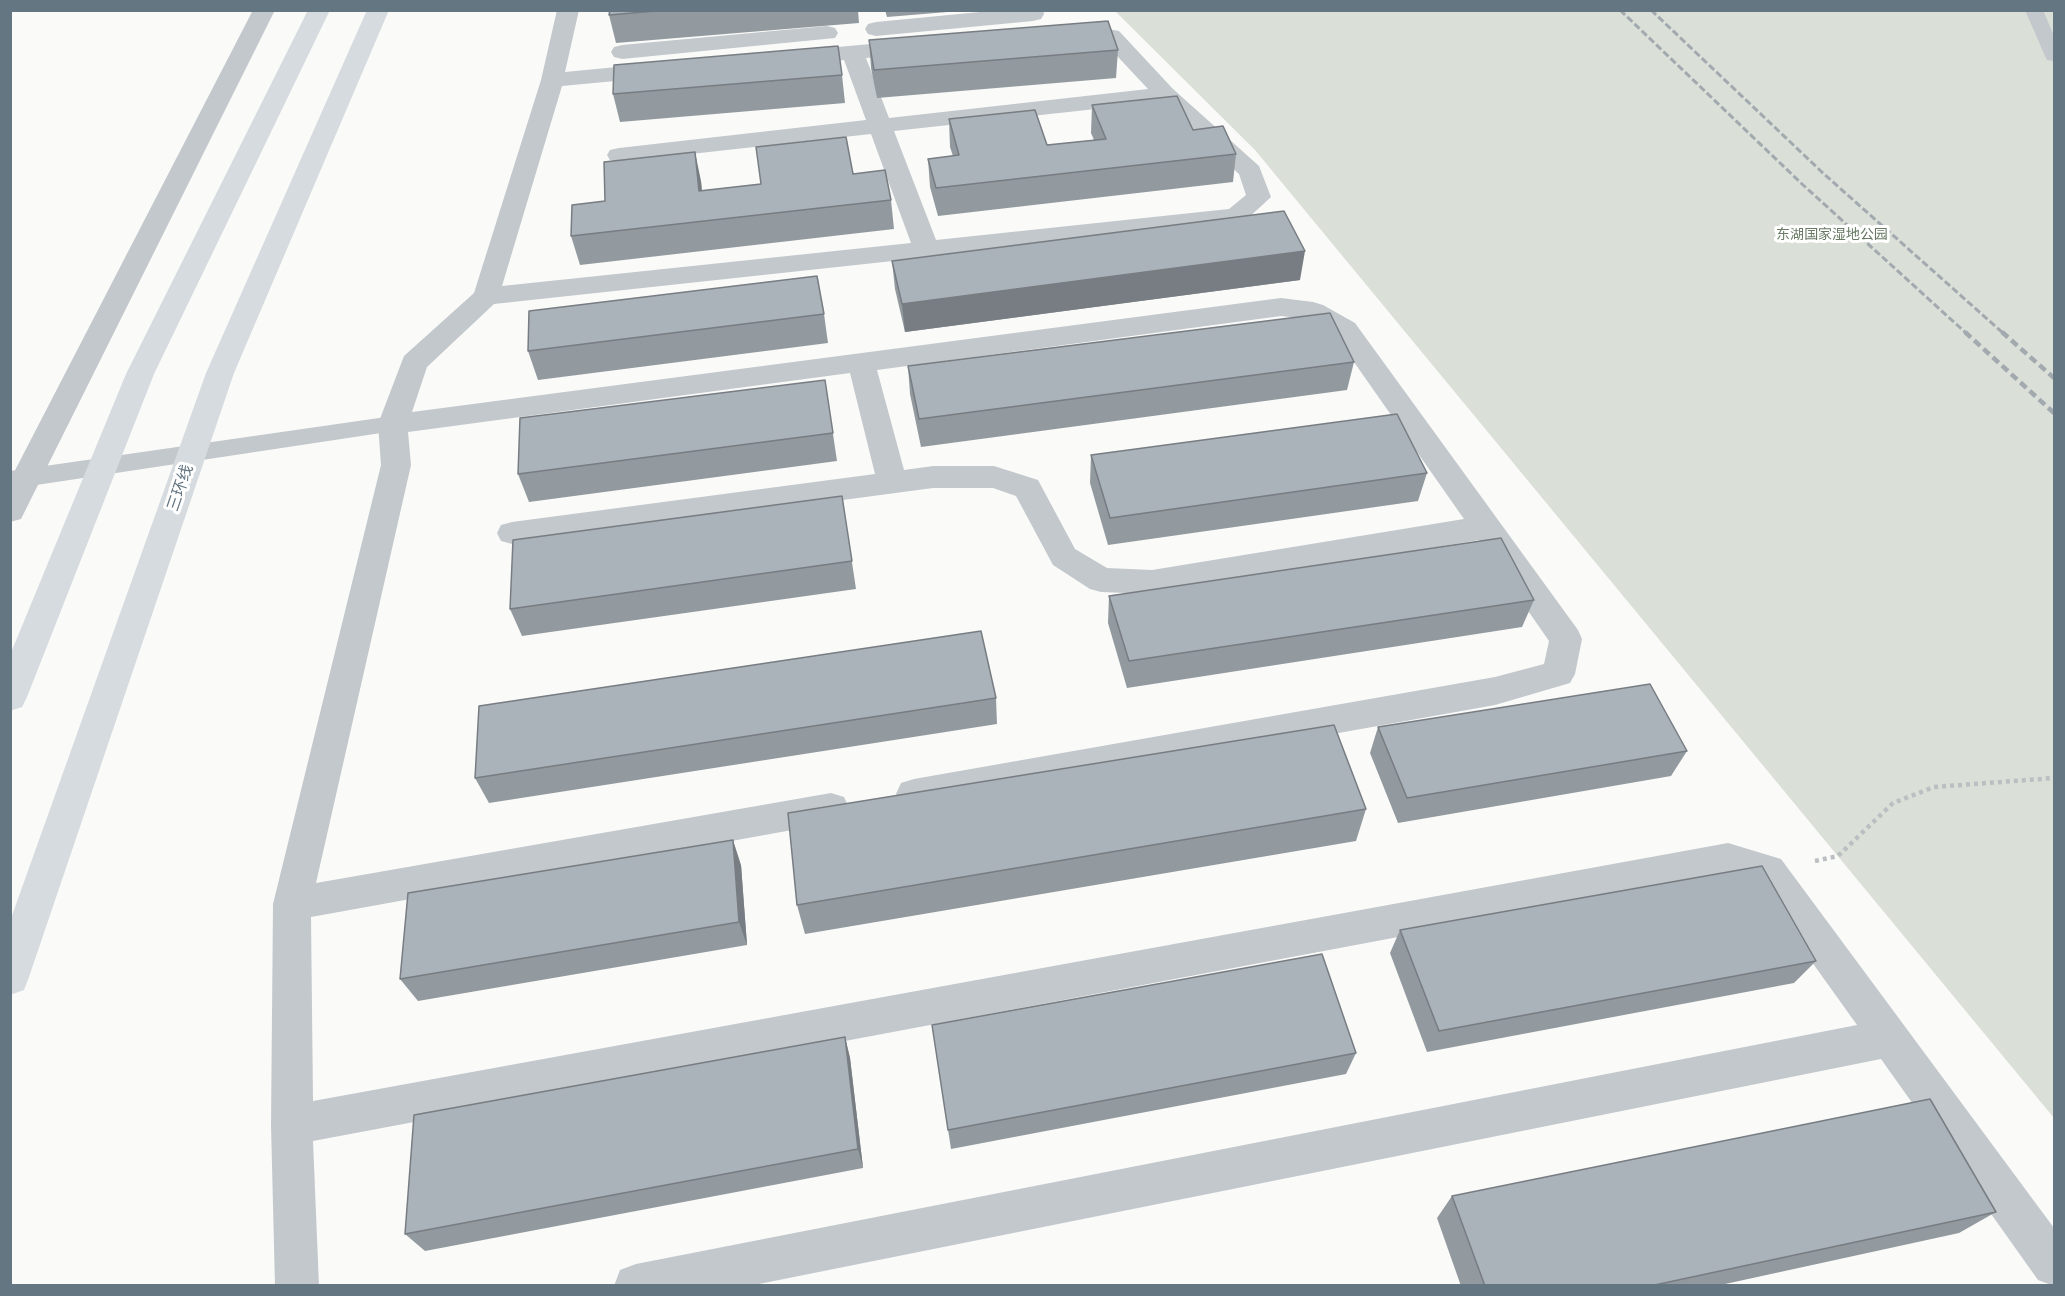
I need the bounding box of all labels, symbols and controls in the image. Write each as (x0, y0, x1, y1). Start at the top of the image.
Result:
park label: 东湖国家湿地公园 (1776, 226, 1888, 242)
street label: 三环线 (163, 462, 197, 514)

